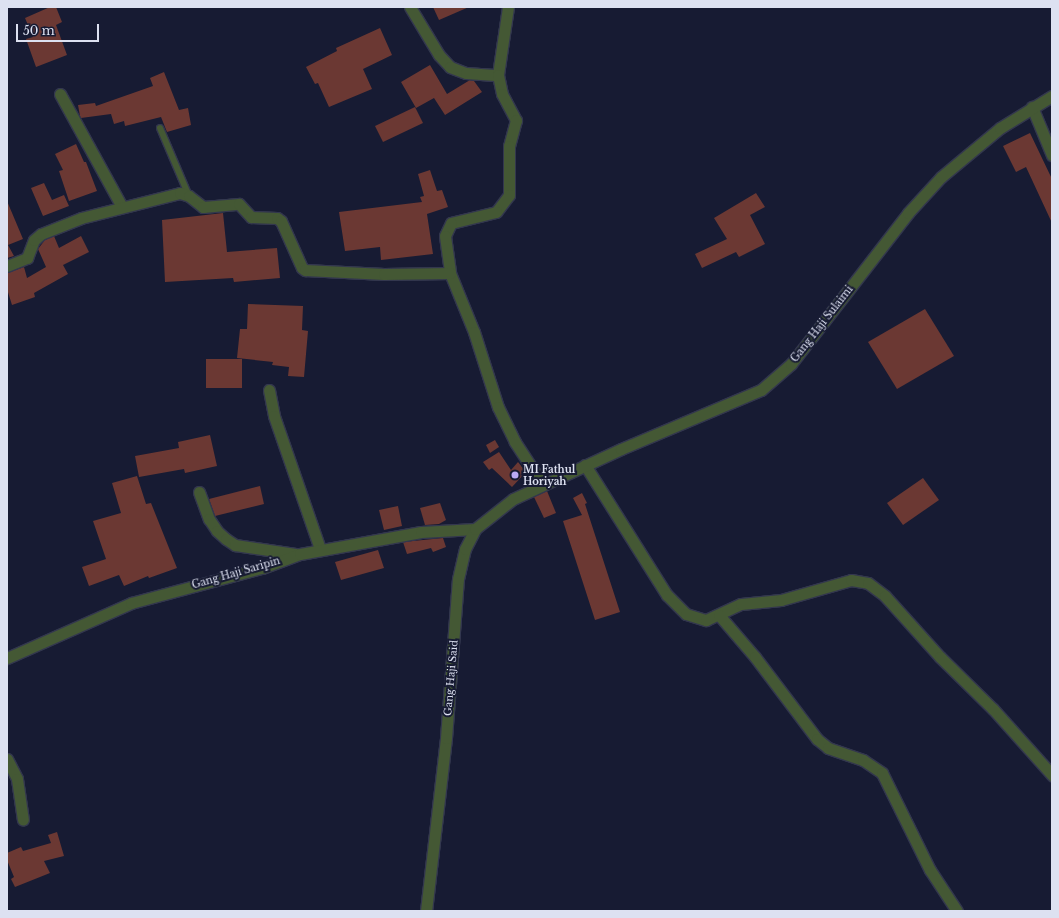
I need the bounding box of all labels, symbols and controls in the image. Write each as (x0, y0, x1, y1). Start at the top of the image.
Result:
scale bar (18, 16, 101, 42)
text: 50 m (23, 23, 55, 38)
street label: Gang Haji Sulaimi (788, 283, 856, 365)
place label: MI Fathul Horiyah (523, 463, 575, 486)
marker: MI Fathul Horiyah (510, 470, 520, 480)
street label: Gang Haji Saripin (190, 555, 282, 591)
street label: Gang Haji Said (442, 639, 460, 717)

